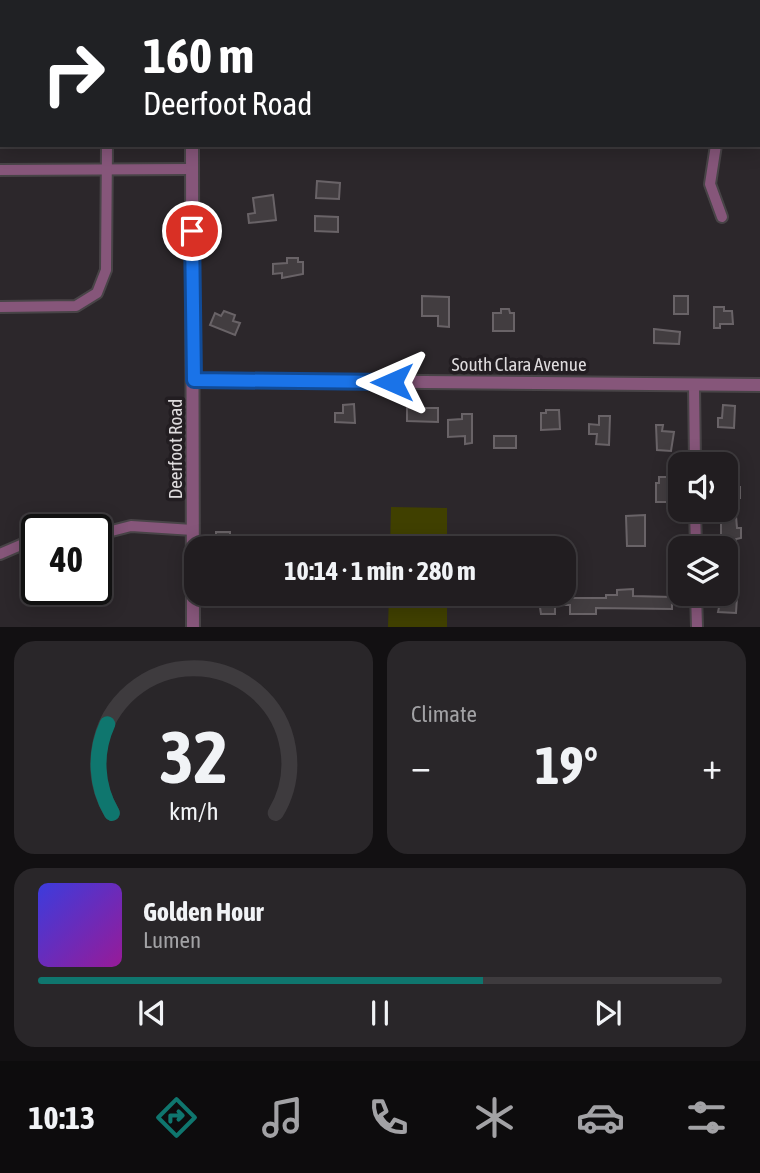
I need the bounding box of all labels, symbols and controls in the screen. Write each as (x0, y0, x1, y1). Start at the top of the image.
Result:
text: 160 m (143, 27, 254, 83)
icon: right (28, 28, 119, 119)
text: Deerfoot Road (143, 85, 313, 122)
pin (162, 201, 222, 261)
icon: arrive (173, 212, 211, 250)
position arrow (355, 345, 429, 419)
street label: South Clara Avenue (451, 353, 587, 375)
street label: Deerfoot Road (164, 399, 186, 499)
map controls (668, 452, 738, 606)
button: sound (668, 452, 738, 522)
speed limit sign: 40 (21, 514, 112, 605)
button: layers (668, 536, 738, 606)
text: 10:14 · 1 min · 280 m (284, 556, 476, 586)
text: Climate (411, 701, 477, 727)
text: 32 (159, 716, 228, 799)
text: 19° (535, 735, 598, 795)
text: − (411, 744, 431, 787)
text: + (702, 744, 722, 787)
text: km/h (169, 797, 218, 825)
text: Golden Hour (143, 897, 263, 927)
text: Lumen (143, 927, 201, 953)
icon: previous (133, 994, 171, 1032)
icon: pause (361, 994, 399, 1032)
icon: next (589, 994, 627, 1032)
icon: directions (152, 1093, 201, 1142)
icon: music (258, 1093, 307, 1142)
icon: phone (364, 1093, 413, 1142)
icon: climate (470, 1093, 519, 1142)
icon: car (576, 1093, 625, 1142)
icon: filters (682, 1093, 731, 1142)
text: 10:13 (29, 1099, 95, 1136)

